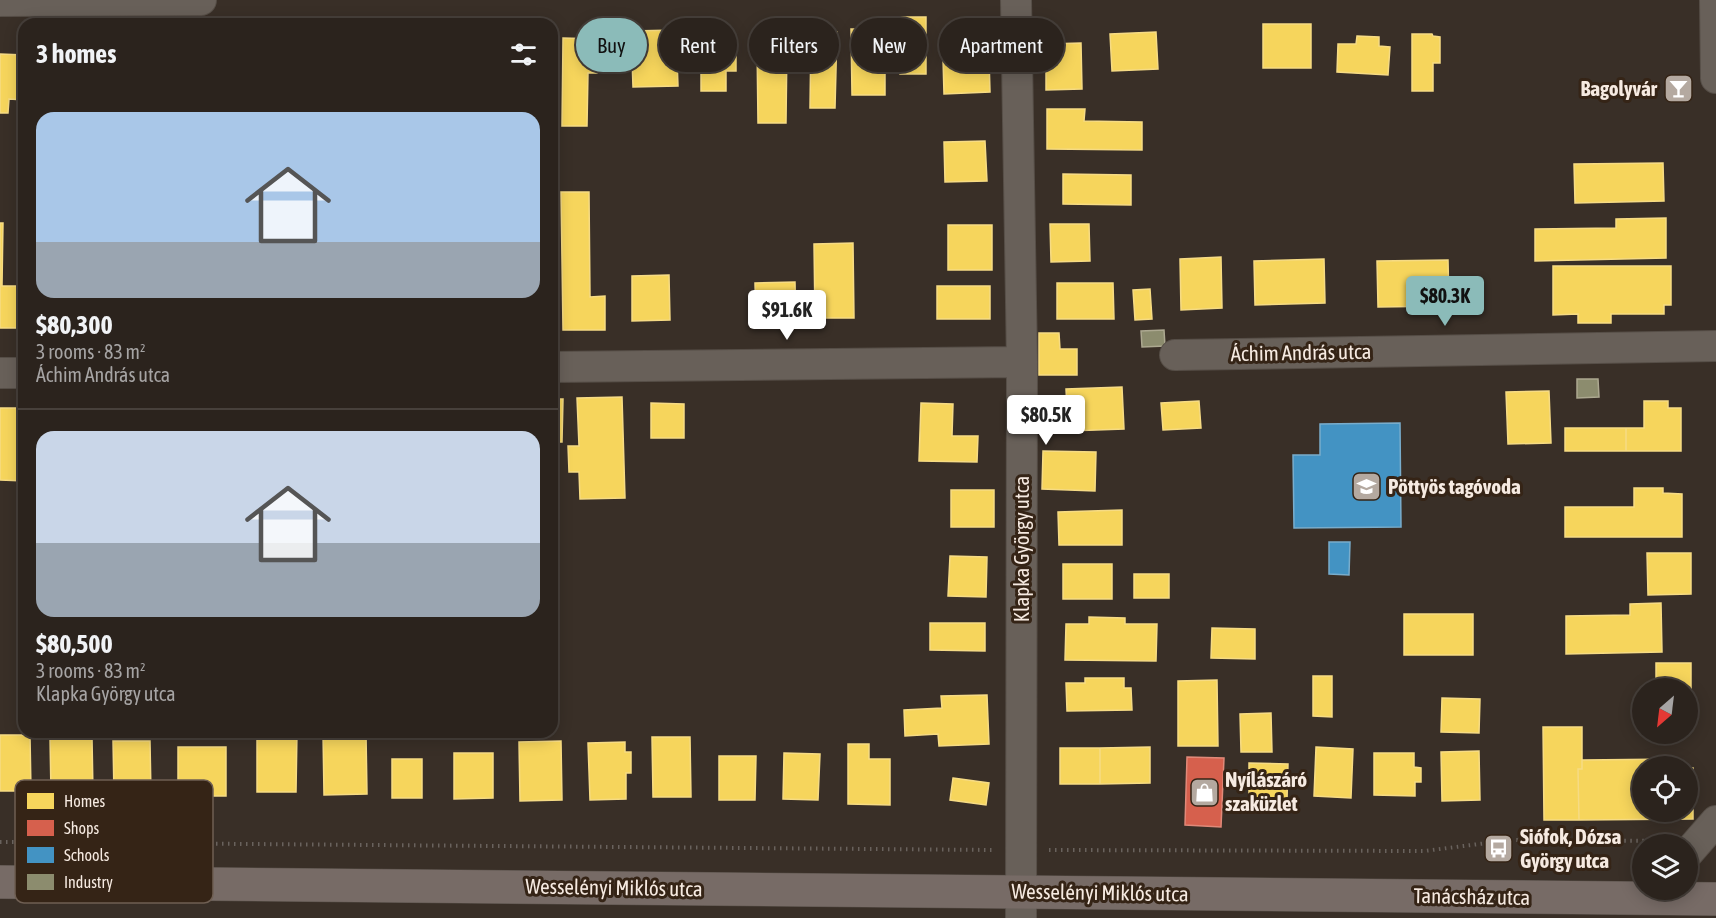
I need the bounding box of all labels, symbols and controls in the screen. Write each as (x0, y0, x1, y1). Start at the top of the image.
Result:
chip: Buy (576, 18, 647, 72)
chip: Rent (659, 18, 737, 72)
chip: Filters (749, 18, 839, 72)
chip: New (851, 18, 927, 72)
chip: Apartment (939, 18, 1064, 72)
icon: filters (507, 38, 540, 71)
text: 3 homes (36, 39, 116, 69)
bar icon: Bagolyvár (1662, 73, 1694, 105)
place label: Bagolyvár (1580, 76, 1658, 100)
icon: home (234, 151, 342, 259)
pin: $80.3K (1396, 276, 1494, 327)
text: $80.3K (1420, 284, 1470, 307)
pin: $91.6K (738, 290, 836, 341)
text: $91.6K (762, 298, 812, 321)
text: $80,300 (36, 310, 113, 340)
street label: Áchim András utca (1230, 339, 1372, 365)
text: 3 rooms · 83 m² (36, 340, 146, 363)
text: Áchim András utca (36, 363, 170, 386)
pin: $80.5K (997, 395, 1095, 446)
text: $80.5K (1021, 403, 1071, 426)
icon: home (234, 470, 342, 578)
school or university icon: Pöttyös tagóvoda (1351, 471, 1383, 503)
place label: Pöttyös tagóvoda (1388, 474, 1521, 498)
street label: Klapka György utca (1009, 476, 1033, 622)
text: $80,500 (36, 629, 113, 659)
text: 3 rooms · 83 m² (36, 659, 146, 682)
north arrow (1632, 678, 1698, 744)
map controls (1632, 678, 1698, 900)
text: Klapka György utca (36, 682, 176, 705)
button: locate (1632, 756, 1698, 822)
place label: Nyílászáró szaküzlet (1225, 767, 1307, 815)
shop icon: Nyílászáró szaküzlet (1188, 776, 1220, 808)
legend (15, 780, 213, 903)
text: Homes (64, 792, 106, 810)
text: Shops (64, 819, 100, 838)
place label: Siófok, Dózsa György utca (1520, 824, 1621, 872)
bus stop icon: Siófok, Dózsa György utca (1483, 833, 1515, 865)
button: layers (1632, 834, 1698, 900)
text: Schools (64, 846, 110, 864)
text: Industry (64, 873, 113, 892)
street label: Wesselényi Miklós utca (525, 873, 703, 901)
street label: Wesselényi Miklós utca (1011, 878, 1189, 906)
street label: Tanácsház utca (1414, 883, 1530, 909)

